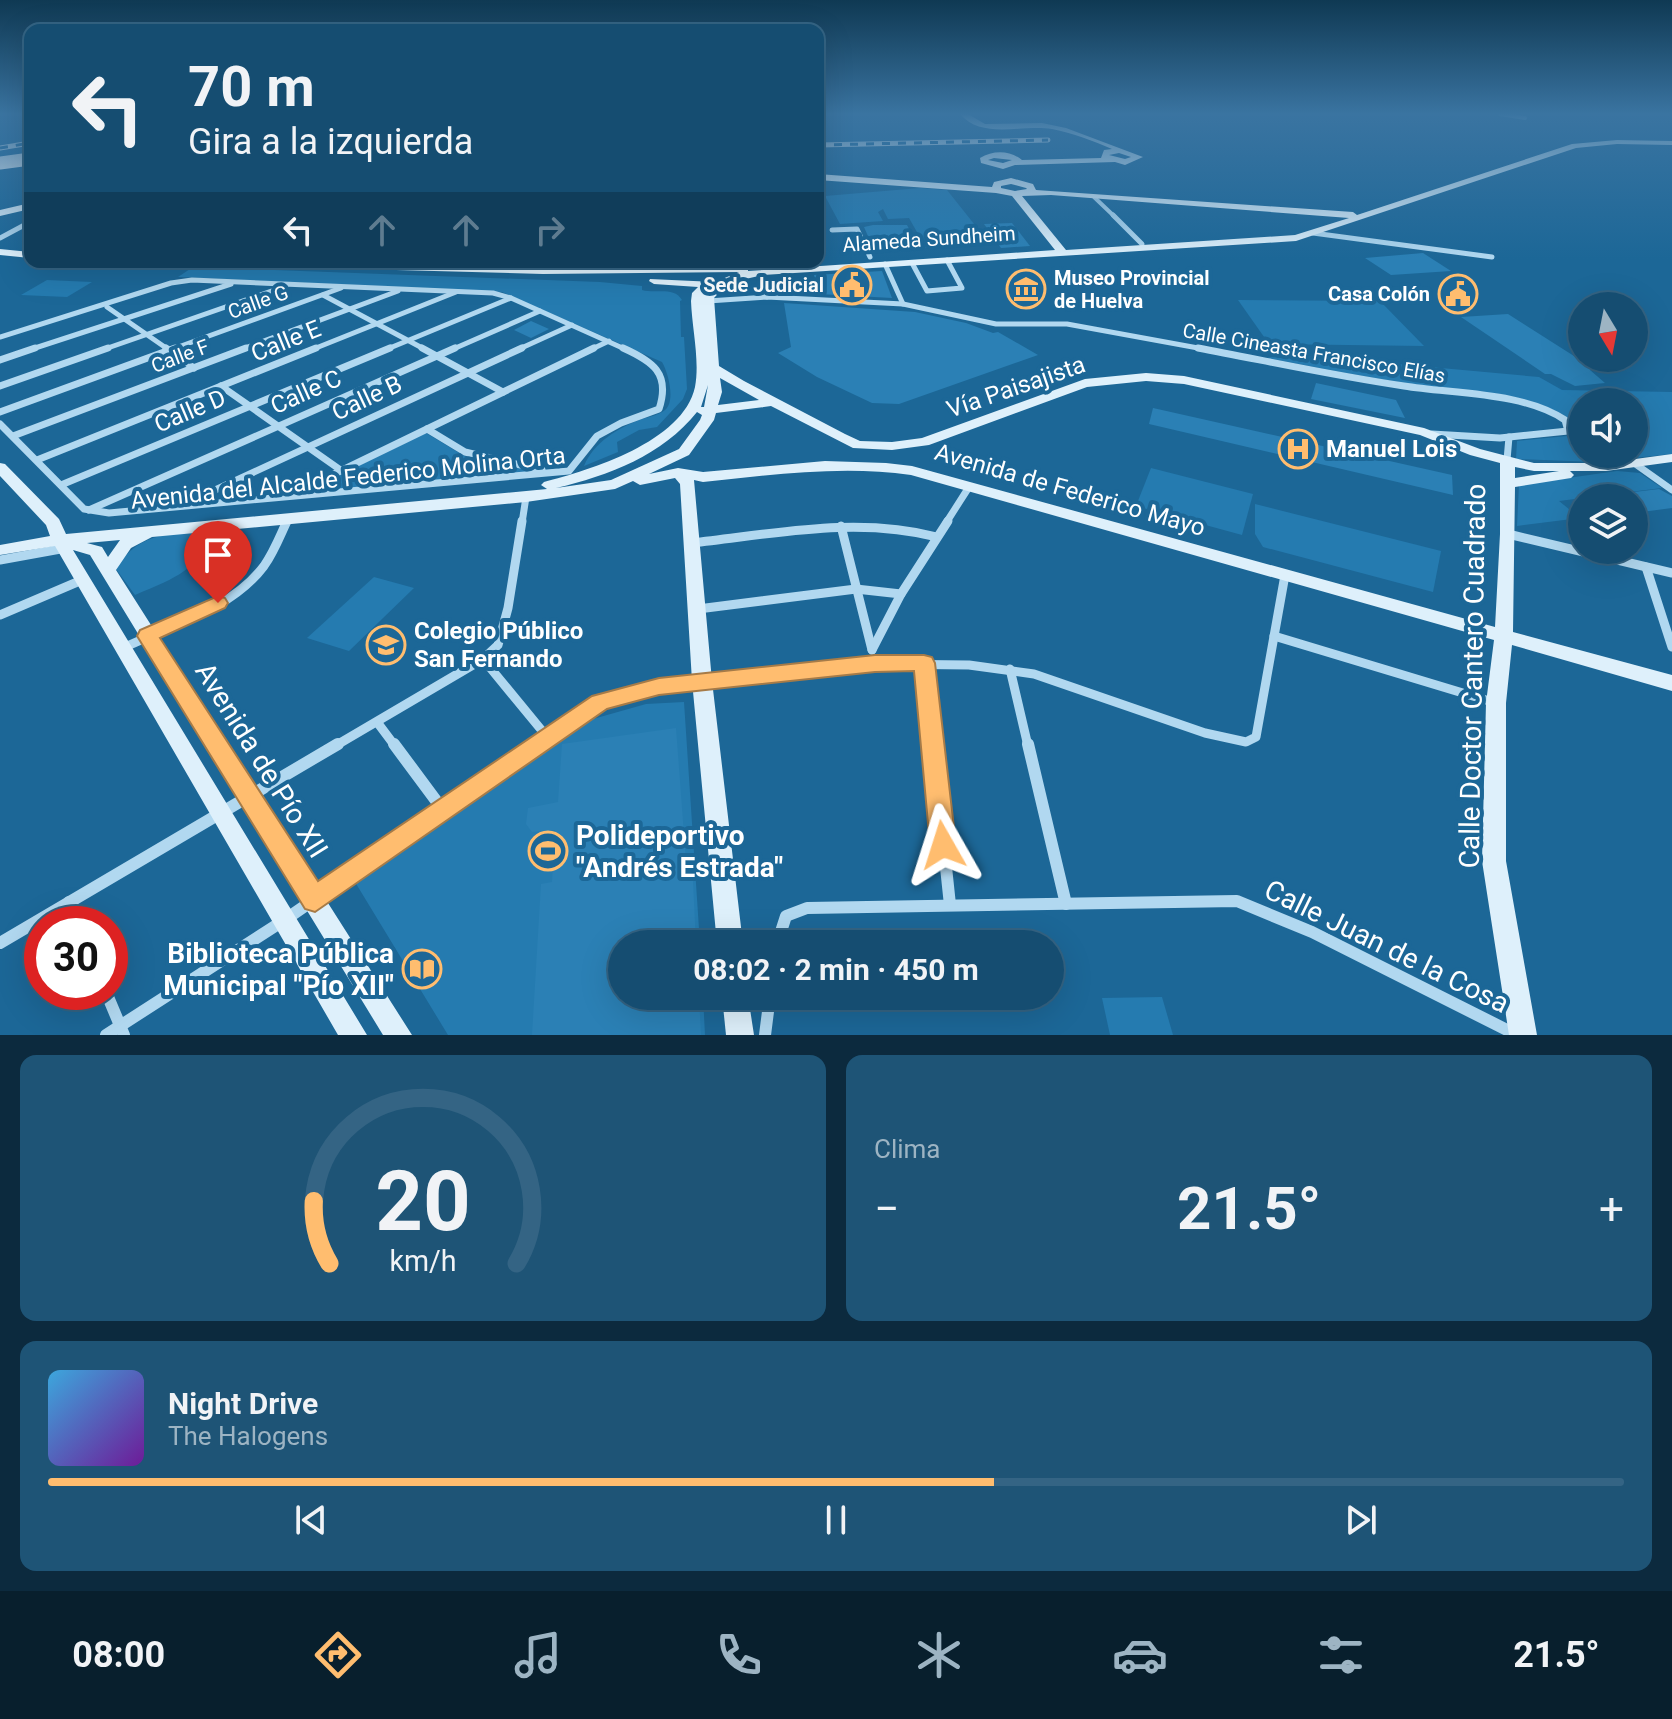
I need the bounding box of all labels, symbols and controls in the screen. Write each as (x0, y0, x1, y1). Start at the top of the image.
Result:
text: 70 m (188, 54, 315, 120)
icon: left (56, 56, 160, 160)
text: Gira a la izquierda (188, 121, 473, 163)
icon: left (276, 208, 320, 252)
icon: ahead (360, 208, 404, 252)
icon: ahead (444, 208, 488, 252)
icon: right (528, 208, 572, 252)
street label: Alameda Sundheim (842, 221, 1016, 257)
public building icon: Sede Judicial (831, 264, 873, 306)
place label: Museo Provincial de Huelva (1054, 266, 1209, 313)
museum icon: Museo Provincial de Huelva (1005, 268, 1047, 310)
place label: Sede Judicial (703, 273, 824, 297)
public building icon: Casa Colón (1437, 273, 1479, 315)
street label: Calle G (224, 280, 292, 324)
place label: Casa Colón (1328, 282, 1430, 306)
north arrow (1568, 292, 1648, 372)
map controls (1568, 292, 1648, 564)
street label: Calle E (247, 314, 325, 368)
street label: Calle Cineasta Francisco Elías (1181, 318, 1447, 388)
street label: Calle F (148, 334, 212, 378)
street label: Vía Paisajista (943, 350, 1089, 424)
street label: Calle C (266, 364, 346, 420)
street label: Calle B (328, 370, 406, 426)
street label: Calle D (150, 384, 230, 438)
button: sound (1568, 388, 1648, 468)
hospital icon: Manuel Lois (1277, 428, 1319, 470)
place label: Manuel Lois (1326, 435, 1457, 463)
street label: Avenida de Federico Mayo (932, 438, 1208, 542)
street label: Avenida del Alcalde Federico Molina Orta (129, 441, 567, 515)
street label: Calle Doctor Cantero Cuadrado (1453, 483, 1492, 869)
button: layers (1568, 484, 1648, 564)
pin (184, 521, 252, 603)
icon: arrive (196, 533, 240, 577)
place label: Colegio Público San Fernando (414, 617, 583, 673)
school or university icon: Colegio Público San Fernando (365, 624, 407, 666)
street label: Avenida de Pío XII (188, 657, 335, 864)
position arrow (901, 803, 985, 887)
place label: Polideportivo "Andrés Estrada" (576, 819, 783, 884)
sports icon: Polideportivo "Andrés Estrada" (527, 830, 569, 872)
street label: Calle Juan de la Cosa (1259, 873, 1514, 1020)
speed limit sign: 30 (24, 906, 128, 1010)
place label: Biblioteca Pública Municipal "Pío XII" (163, 937, 394, 1002)
library icon: Biblioteca Pública Municipal "Pío XII" (401, 948, 443, 990)
text: 08:02 · 2 min · 450 m (693, 952, 979, 987)
text: Clima (874, 1134, 941, 1164)
text: 20 (375, 1153, 471, 1250)
text: 21.5° (1177, 1173, 1321, 1244)
text: − (874, 1183, 899, 1235)
text: + (1599, 1183, 1624, 1235)
text: km/h (389, 1244, 457, 1278)
text: Night Drive (168, 1386, 318, 1421)
text: The Halogens (168, 1421, 328, 1451)
icon: previous (289, 1498, 333, 1542)
icon: pause (814, 1498, 858, 1542)
icon: next (1339, 1498, 1383, 1542)
icon: directions (310, 1627, 366, 1683)
icon: music (510, 1627, 566, 1683)
icon: phone (711, 1627, 767, 1683)
icon: climate (911, 1627, 967, 1683)
icon: car (1112, 1627, 1168, 1683)
icon: filters (1313, 1627, 1369, 1683)
text: 08:00 (72, 1634, 165, 1676)
text: 21.5° (1513, 1634, 1600, 1676)

